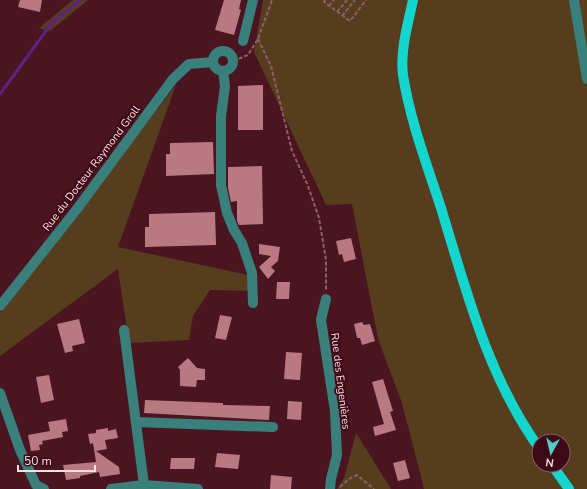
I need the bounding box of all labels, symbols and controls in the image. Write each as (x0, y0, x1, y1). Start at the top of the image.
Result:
street label: Rue du Docteur Raymond Groll (39, 102, 144, 234)
street label: Rue des Engenières (327, 332, 354, 430)
north arrow (531, 433, 571, 473)
scale bar (18, 447, 95, 473)
text: 50 m (24, 453, 52, 469)
text: N (545, 454, 555, 470)

